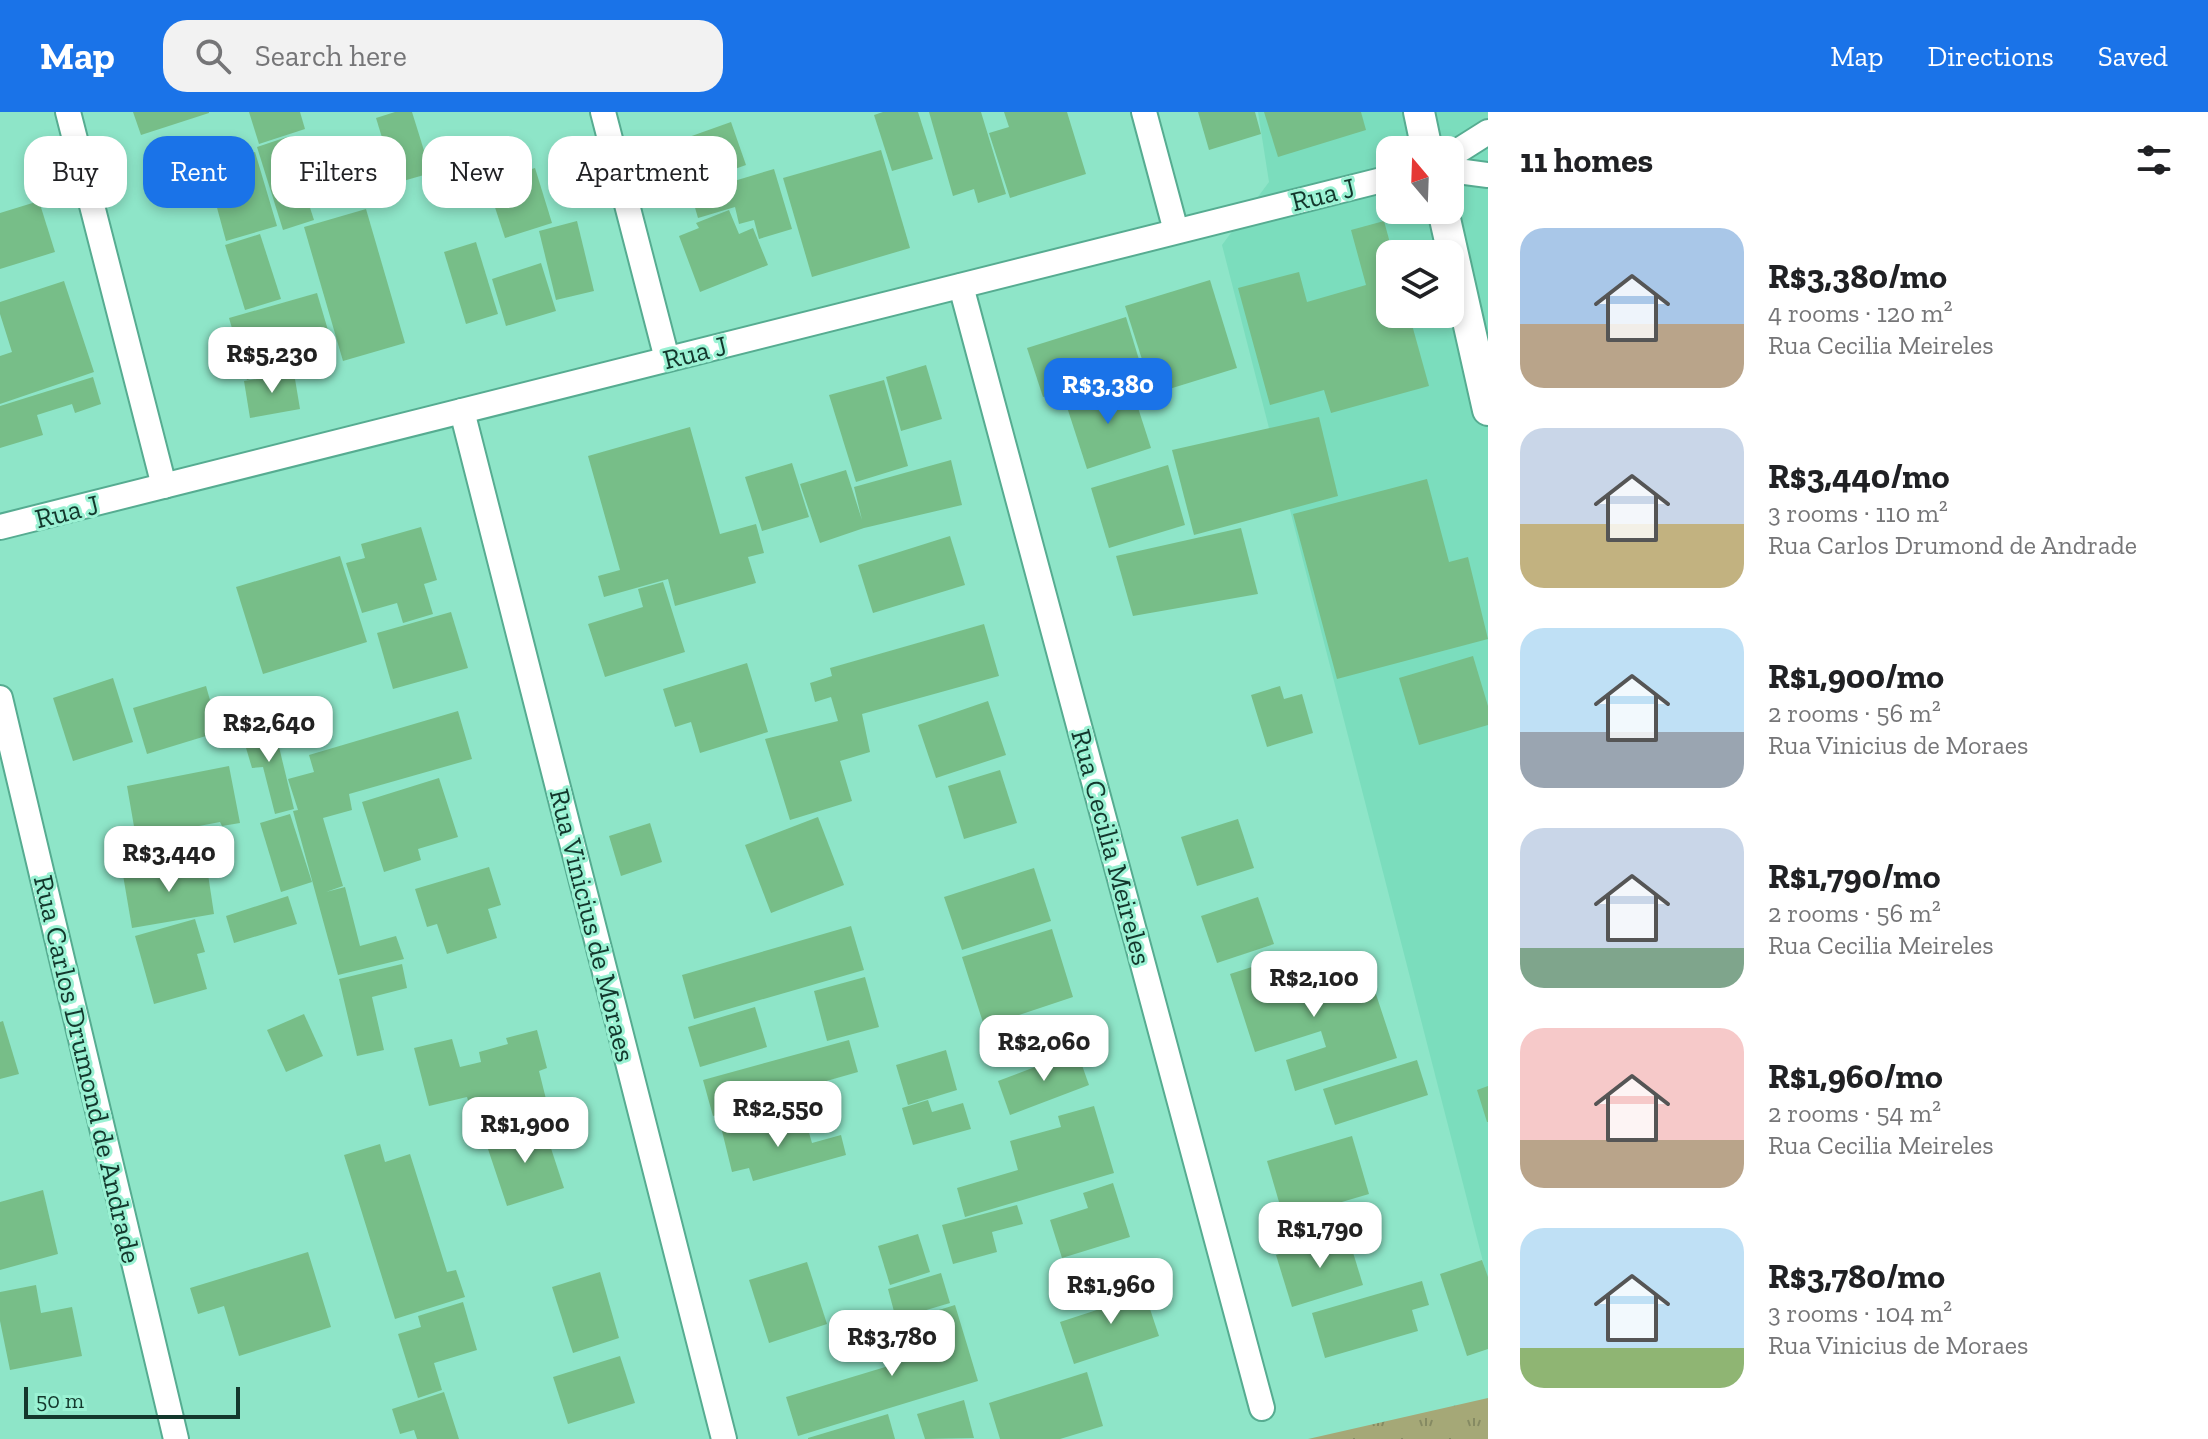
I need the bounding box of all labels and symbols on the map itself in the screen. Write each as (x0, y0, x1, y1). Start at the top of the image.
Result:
north arrow (1376, 136, 1464, 224)
street label: Rua J (1288, 171, 1359, 218)
pin: R$5,230 (198, 327, 346, 395)
street label: Rua J (660, 329, 731, 376)
pin: R$3,380 (1034, 358, 1182, 426)
street label: Rua J (32, 488, 103, 535)
pin: R$2,640 (195, 696, 343, 764)
street label: Rua Cecilia Meireles (1064, 726, 1159, 969)
street label: Rua Vinicius de Moraes (543, 785, 642, 1065)
pin: R$3,440 (95, 826, 243, 894)
street label: Rua Carlos Drumond de Andrade (27, 872, 148, 1266)
pin: R$2,100 (1240, 951, 1388, 1019)
pin: R$2,060 (970, 1015, 1118, 1083)
pin: R$2,550 (704, 1081, 852, 1149)
pin: R$1,900 (451, 1097, 599, 1165)
pin: R$1,790 (1246, 1202, 1394, 1270)
pin: R$1,960 (1037, 1258, 1185, 1326)
pin: R$3,780 (818, 1310, 966, 1378)
scale bar (24, 1383, 240, 1419)

